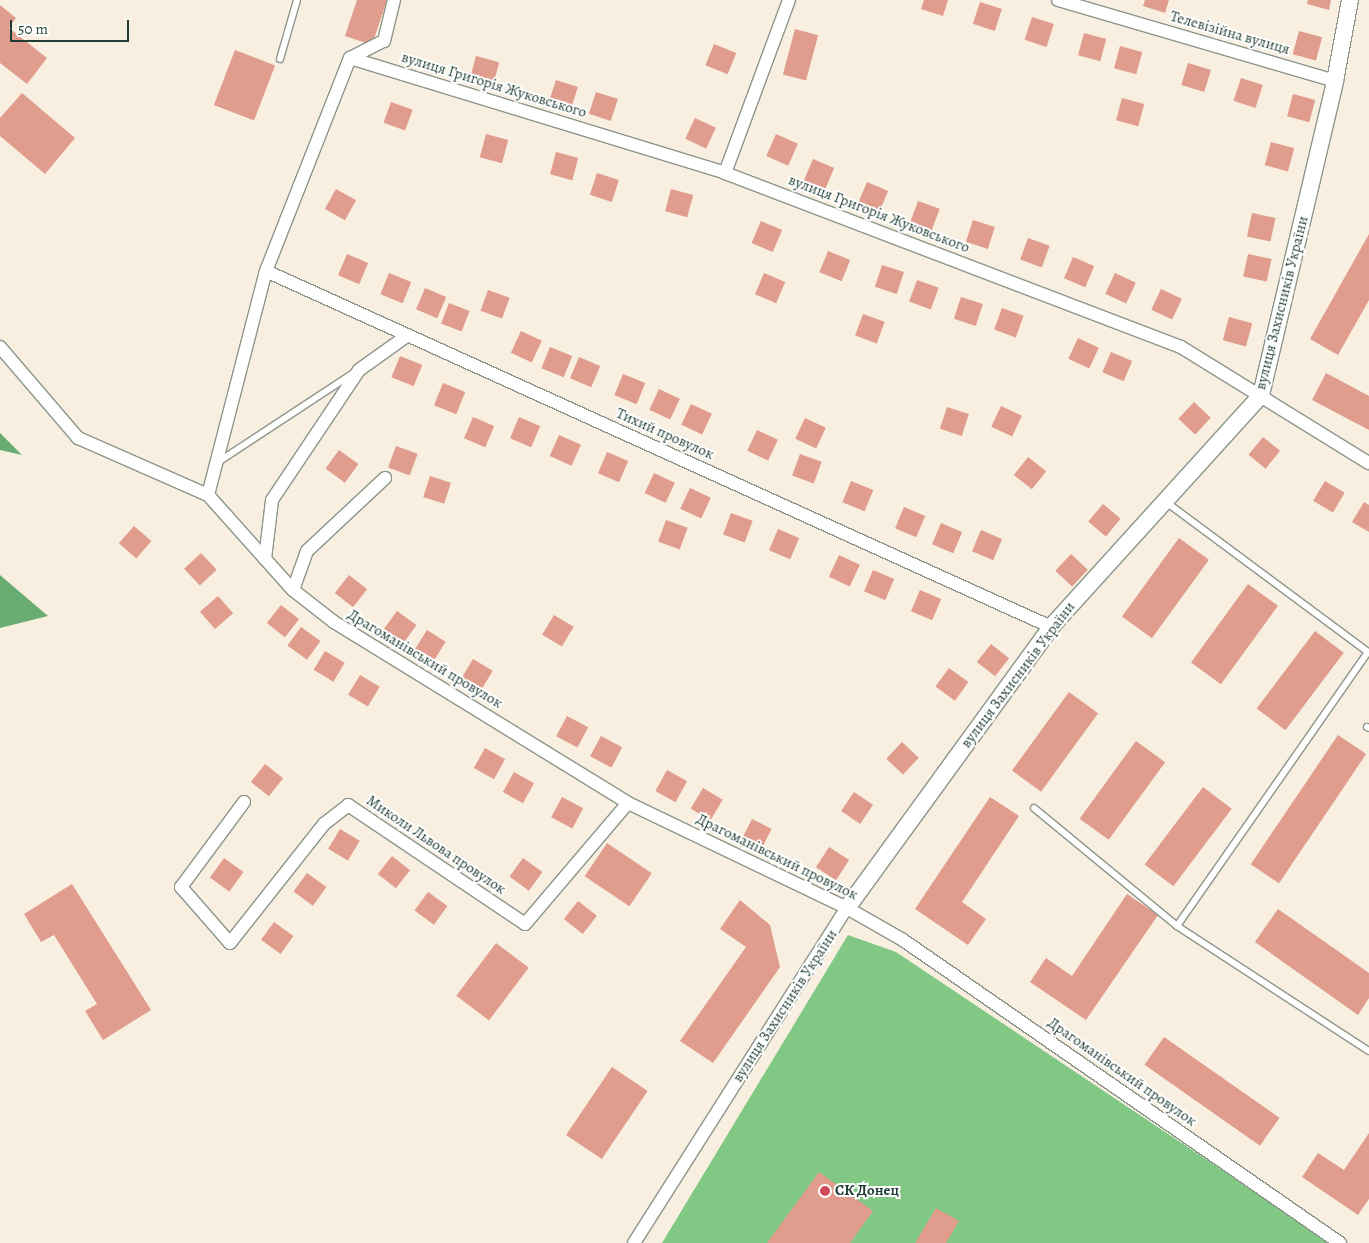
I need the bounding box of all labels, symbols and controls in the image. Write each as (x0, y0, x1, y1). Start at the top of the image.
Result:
street label: Телевізійна вулиця (1168, 7, 1292, 59)
scale bar (12, 10, 131, 42)
text: 50 m (18, 19, 48, 39)
street label: вулиця Григорія Жуковського (399, 48, 589, 122)
street label: вулиця Григорія Жуковського (786, 171, 972, 257)
street label: вулиця Захисників України (1252, 214, 1312, 392)
street label: Тихий провулок (613, 404, 717, 464)
street label: вулиця Захисників України (957, 598, 1079, 752)
street label: Драгоманівський провулок (344, 606, 506, 712)
street label: Миколи Львова провулок (363, 792, 509, 898)
street label: Драгоманівський провулок (693, 810, 861, 904)
street label: вулиця Захисників України (729, 926, 841, 1086)
street label: Драгоманівський провулок (1044, 1014, 1200, 1130)
place label: СК Донец (835, 1182, 899, 1200)
marker: СК Донец (819, 1185, 831, 1197)

